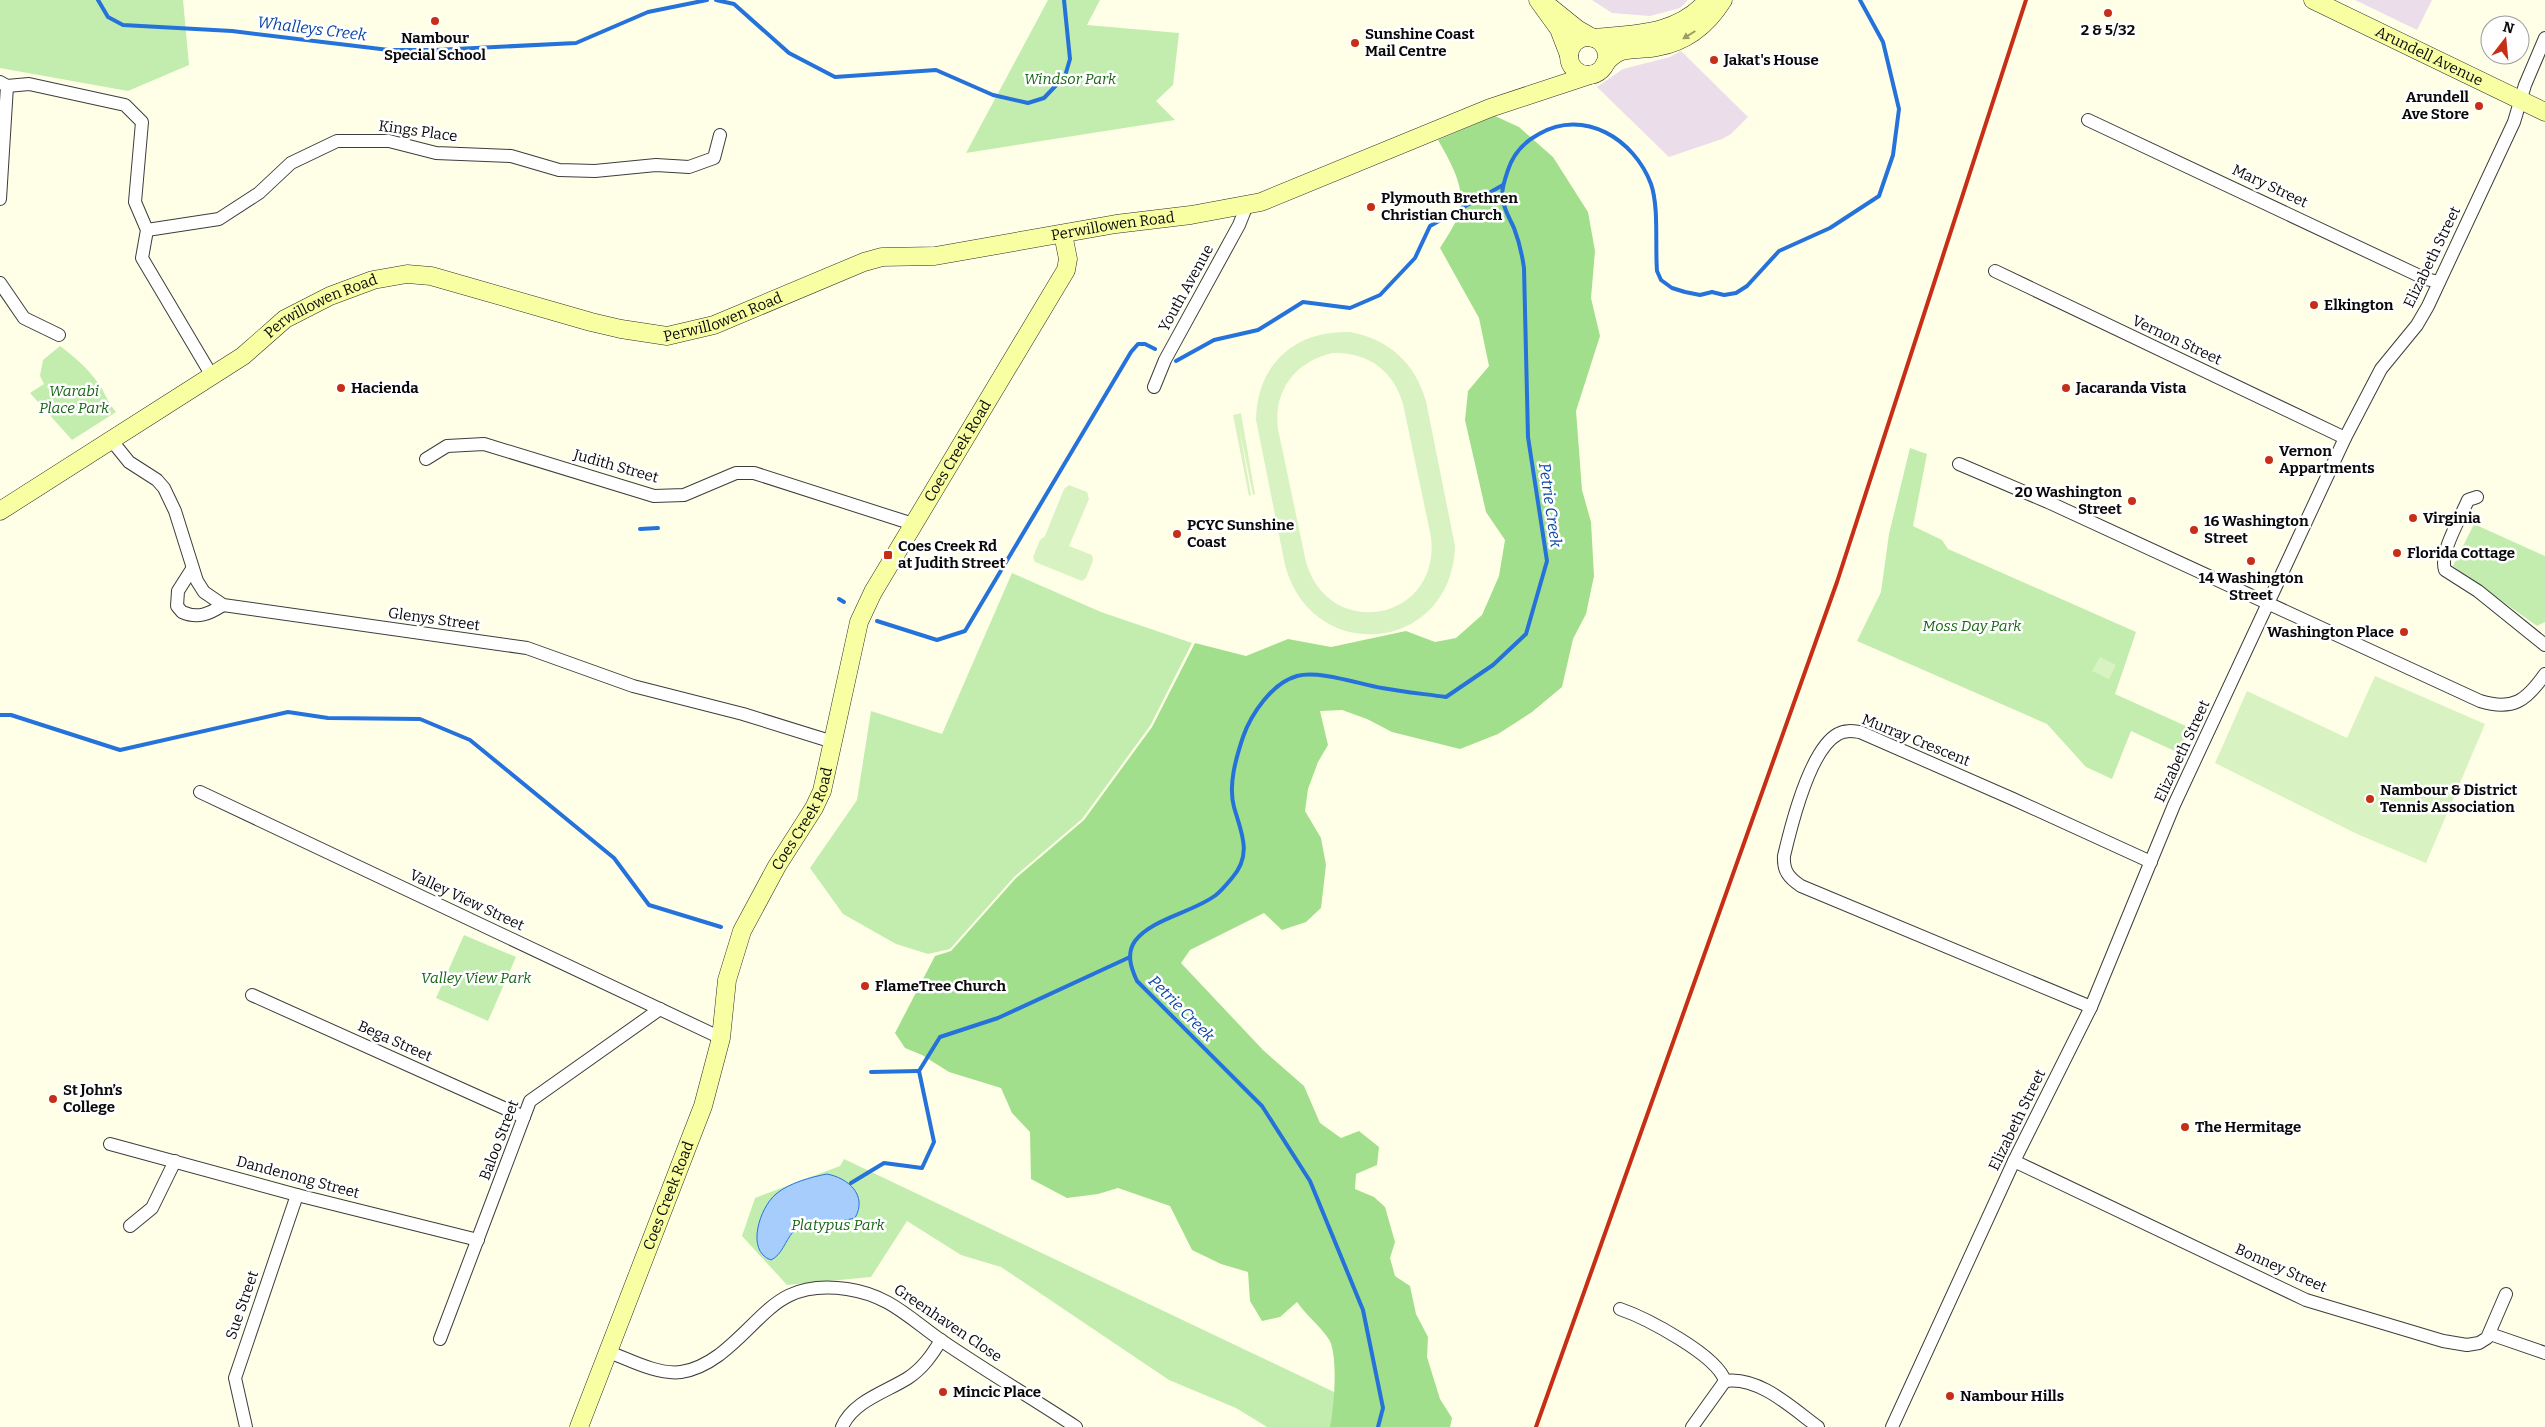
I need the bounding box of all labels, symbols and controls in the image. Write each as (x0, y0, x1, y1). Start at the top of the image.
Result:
marker: 2 & 5/32 (2102, 7, 2114, 19)
water label: Whalleys Creek (256, 12, 368, 45)
marker: Nambour Special School (429, 15, 441, 27)
north arrow (2480, 15, 2530, 65)
text: N (2501, 18, 2516, 38)
place label: 2 & 5/32 (2081, 21, 2135, 39)
street label: Arundell Avenue (2372, 22, 2486, 90)
place label: Sunshine Coast Mail Centre (1365, 25, 1475, 60)
place label: Nambour Special School (384, 29, 486, 64)
one-way arrow (1682, 30, 1696, 39)
marker: Sunshine Coast Mail Centre (1349, 37, 1361, 49)
place label: Jakat's House (1723, 51, 1819, 69)
marker: Jakat's House (1708, 54, 1720, 66)
park label: Windsor Park (1024, 70, 1117, 88)
place label: Arundell Ave Store (2402, 88, 2469, 123)
marker: Arundell Ave Store (2473, 100, 2485, 112)
street label: Kings Place (377, 117, 459, 145)
street label: Mary Street (2229, 161, 2311, 212)
place label: Plymouth Brethren Christian Church (1381, 189, 1518, 224)
marker: Plymouth Brethren Christian Church (1365, 201, 1377, 213)
street label: Elizabeth Street (2400, 203, 2465, 311)
street label: Perwillowen Road (1050, 208, 1176, 244)
street label: Youth Avenue (1155, 241, 1217, 335)
street label: Perwillowen Road (261, 270, 380, 342)
street label: Perwillowen Road (662, 288, 785, 346)
place label: Elkington (2324, 296, 2394, 314)
marker: Elkington (2308, 299, 2320, 311)
street label: Vernon Street (2129, 311, 2225, 369)
place label: Hacienda (351, 379, 419, 397)
place label: Jacaranda Vista (2075, 379, 2187, 397)
park label: Warabi Place Park (39, 382, 110, 417)
marker: Hacienda (335, 382, 347, 394)
marker: Jacaranda Vista (2060, 382, 2072, 394)
street label: Coes Creek Road (920, 397, 995, 505)
place label: Vernon Appartments (2279, 442, 2375, 477)
street label: Judith Street (571, 445, 661, 487)
marker: Vernon Appartments (2263, 454, 2275, 466)
water label: Petrie Creek (1535, 461, 1566, 549)
place label: 20 Washington Street (2015, 483, 2122, 518)
marker: 20 Washington Street (2126, 495, 2138, 507)
place label: Virginia (2423, 509, 2481, 527)
place label: 16 Washington Street (2204, 512, 2309, 547)
marker: Virginia (2407, 512, 2419, 524)
place label: PCYC Sunshine Coast (1187, 516, 1294, 551)
marker: 16 Washington Street (2188, 524, 2200, 536)
marker: PCYC Sunshine Coast (1171, 528, 1183, 540)
place label: Coes Creek Rd at Judith Street (898, 537, 1005, 572)
place label: Florida Cottage (2407, 544, 2515, 562)
marker: Florida Cottage (2391, 547, 2403, 559)
marker: Coes Creek Rd at Judith Street (882, 549, 894, 561)
marker: 14 Washington Street (2245, 555, 2257, 567)
place label: 14 Washington Street (2199, 569, 2304, 604)
street label: Glenys Street (387, 604, 482, 634)
park label: Moss Day Park (1923, 617, 2022, 635)
place label: Washington Place (2267, 623, 2394, 641)
marker: Washington Place (2398, 626, 2410, 638)
street label: Elizabeth Street (2151, 697, 2214, 805)
street label: Murray Crescent (1859, 710, 1973, 770)
street label: Coes Creek Road (768, 765, 836, 874)
place label: Nambour & District Tennis Association (2380, 781, 2517, 816)
marker: Nambour & District Tennis Association (2364, 793, 2376, 805)
street label: Valley View Street (407, 866, 528, 935)
park label: Valley View Park (421, 969, 532, 987)
water label: Petrie Creek (1145, 971, 1219, 1046)
place label: FlameTree Church (875, 977, 1007, 995)
marker: FlameTree Church (859, 980, 871, 992)
street label: Bega Street (355, 1017, 435, 1066)
street label: Elizabeth Street (1985, 1066, 2050, 1174)
place label: St John’s College (63, 1081, 123, 1116)
marker: St John’s College (47, 1093, 59, 1105)
street label: Baloo Street (475, 1097, 523, 1183)
place label: The Hermitage (2195, 1118, 2301, 1136)
marker: The Hermitage (2179, 1121, 2191, 1133)
street label: Coes Creek Road (639, 1139, 698, 1253)
street label: Dandenong Street (235, 1152, 362, 1202)
park label: Platypus Park (791, 1216, 886, 1234)
street label: Bonney Street (2232, 1240, 2330, 1296)
street label: Sue Street (222, 1268, 262, 1342)
street label: Greenhaven Close (891, 1280, 1005, 1366)
place label: Mincic Place (953, 1383, 1041, 1401)
marker: Mincic Place (937, 1386, 949, 1398)
place label: Nambour Hills (1960, 1387, 2064, 1405)
marker: Nambour Hills (1944, 1390, 1956, 1402)

